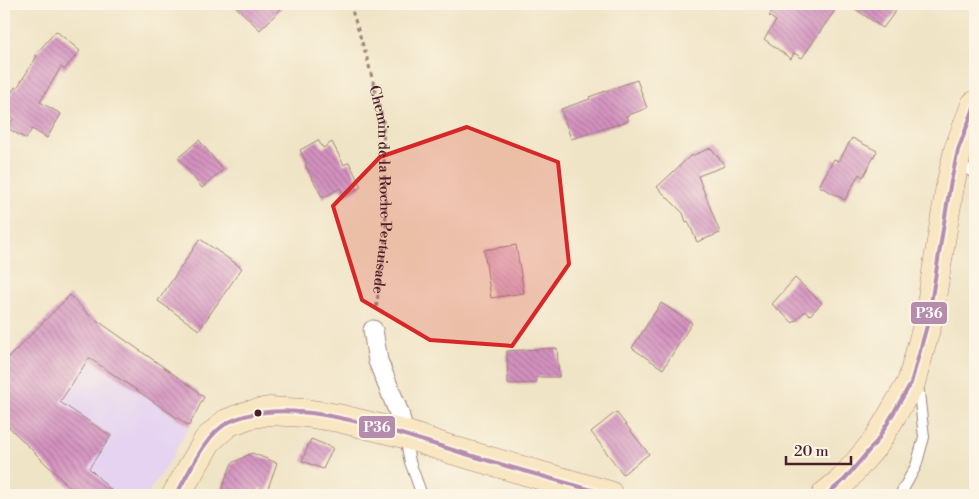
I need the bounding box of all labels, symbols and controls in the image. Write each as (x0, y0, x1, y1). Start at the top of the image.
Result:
street label: Chemin de la Roche Pertuisade (365, 83, 396, 295)
line badge: P36 (910, 301, 948, 325)
text: P36 (915, 305, 943, 323)
unlabelled marker (253, 408, 263, 418)
line badge: P36 (358, 415, 396, 439)
text: P36 (363, 419, 391, 437)
scale bar (786, 434, 852, 466)
text: 20 m (794, 442, 829, 461)

